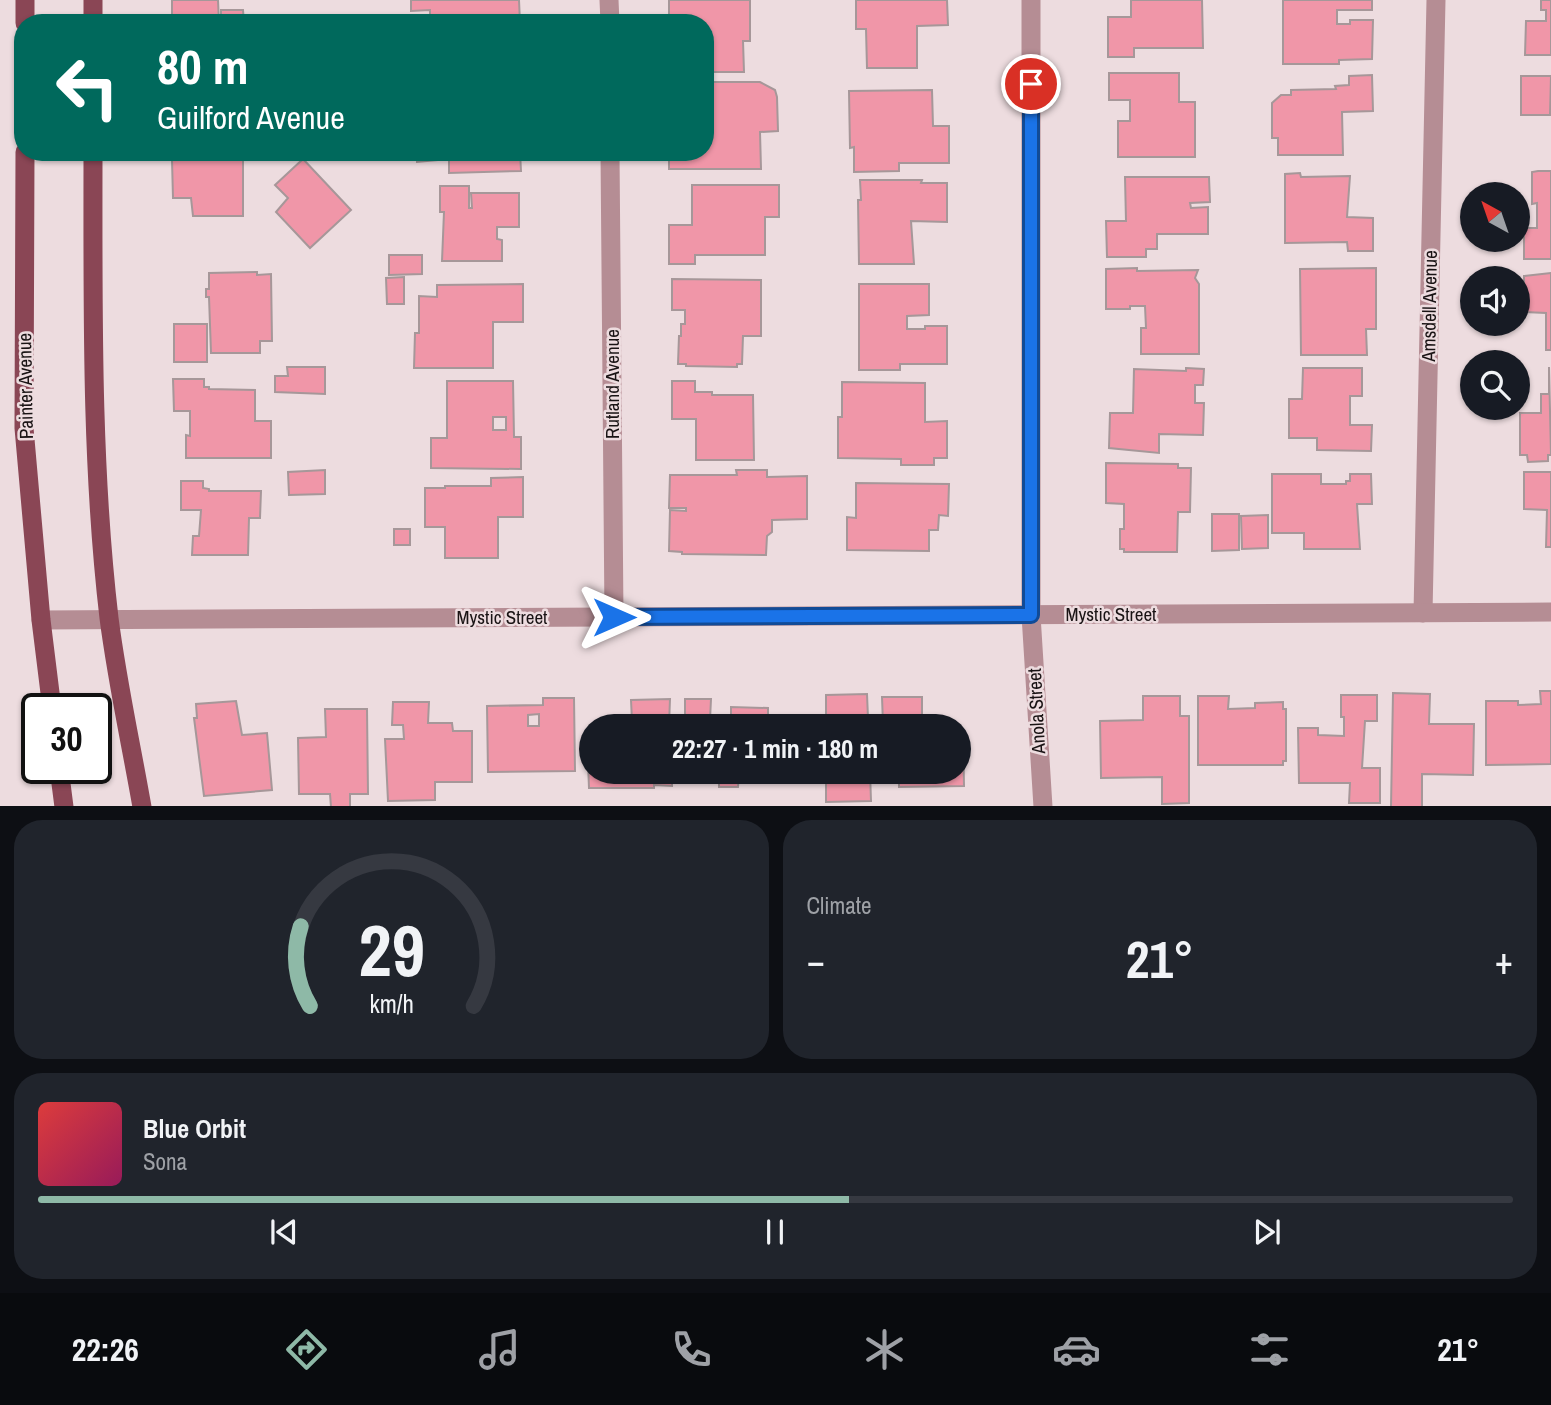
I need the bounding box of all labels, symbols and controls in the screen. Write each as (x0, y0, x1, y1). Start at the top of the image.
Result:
text: 80 m (157, 33, 249, 99)
icon: left (42, 42, 133, 133)
pin (1001, 54, 1061, 114)
icon: arrive (1012, 65, 1050, 103)
text: Guilford Avenue (157, 96, 345, 139)
north arrow (1460, 182, 1530, 252)
map controls (1460, 182, 1530, 420)
street label: Amsdell Avenue (1415, 250, 1443, 363)
button: sound (1460, 266, 1530, 336)
street label: Rutland Avenue (599, 329, 625, 439)
street label: Painter Avenue (11, 333, 39, 439)
button: search (1460, 350, 1530, 420)
position arrow (577, 580, 651, 654)
street label: Mystic Street (1066, 601, 1157, 627)
street label: Mystic Street (457, 604, 548, 630)
street label: Anola Street (1021, 667, 1051, 755)
speed limit sign: 30 (21, 693, 112, 784)
text: 22:27 · 1 min · 180 m (672, 731, 878, 766)
text: Climate (807, 890, 871, 921)
text: 29 (358, 901, 424, 999)
text: 21° (1126, 924, 1194, 994)
text: − (807, 935, 825, 986)
text: + (1495, 935, 1513, 986)
text: km/h (369, 986, 413, 1020)
text: Blue Orbit (143, 1111, 246, 1146)
text: Sona (143, 1146, 187, 1177)
icon: previous (265, 1213, 303, 1251)
icon: pause (756, 1213, 794, 1251)
icon: next (1248, 1213, 1286, 1251)
icon: directions (282, 1325, 331, 1374)
icon: music (475, 1325, 524, 1374)
icon: phone (667, 1325, 716, 1374)
icon: climate (860, 1325, 909, 1374)
icon: car (1052, 1325, 1101, 1374)
icon: filters (1245, 1325, 1294, 1374)
text: 22:26 (72, 1328, 139, 1371)
text: 21° (1437, 1328, 1479, 1371)

